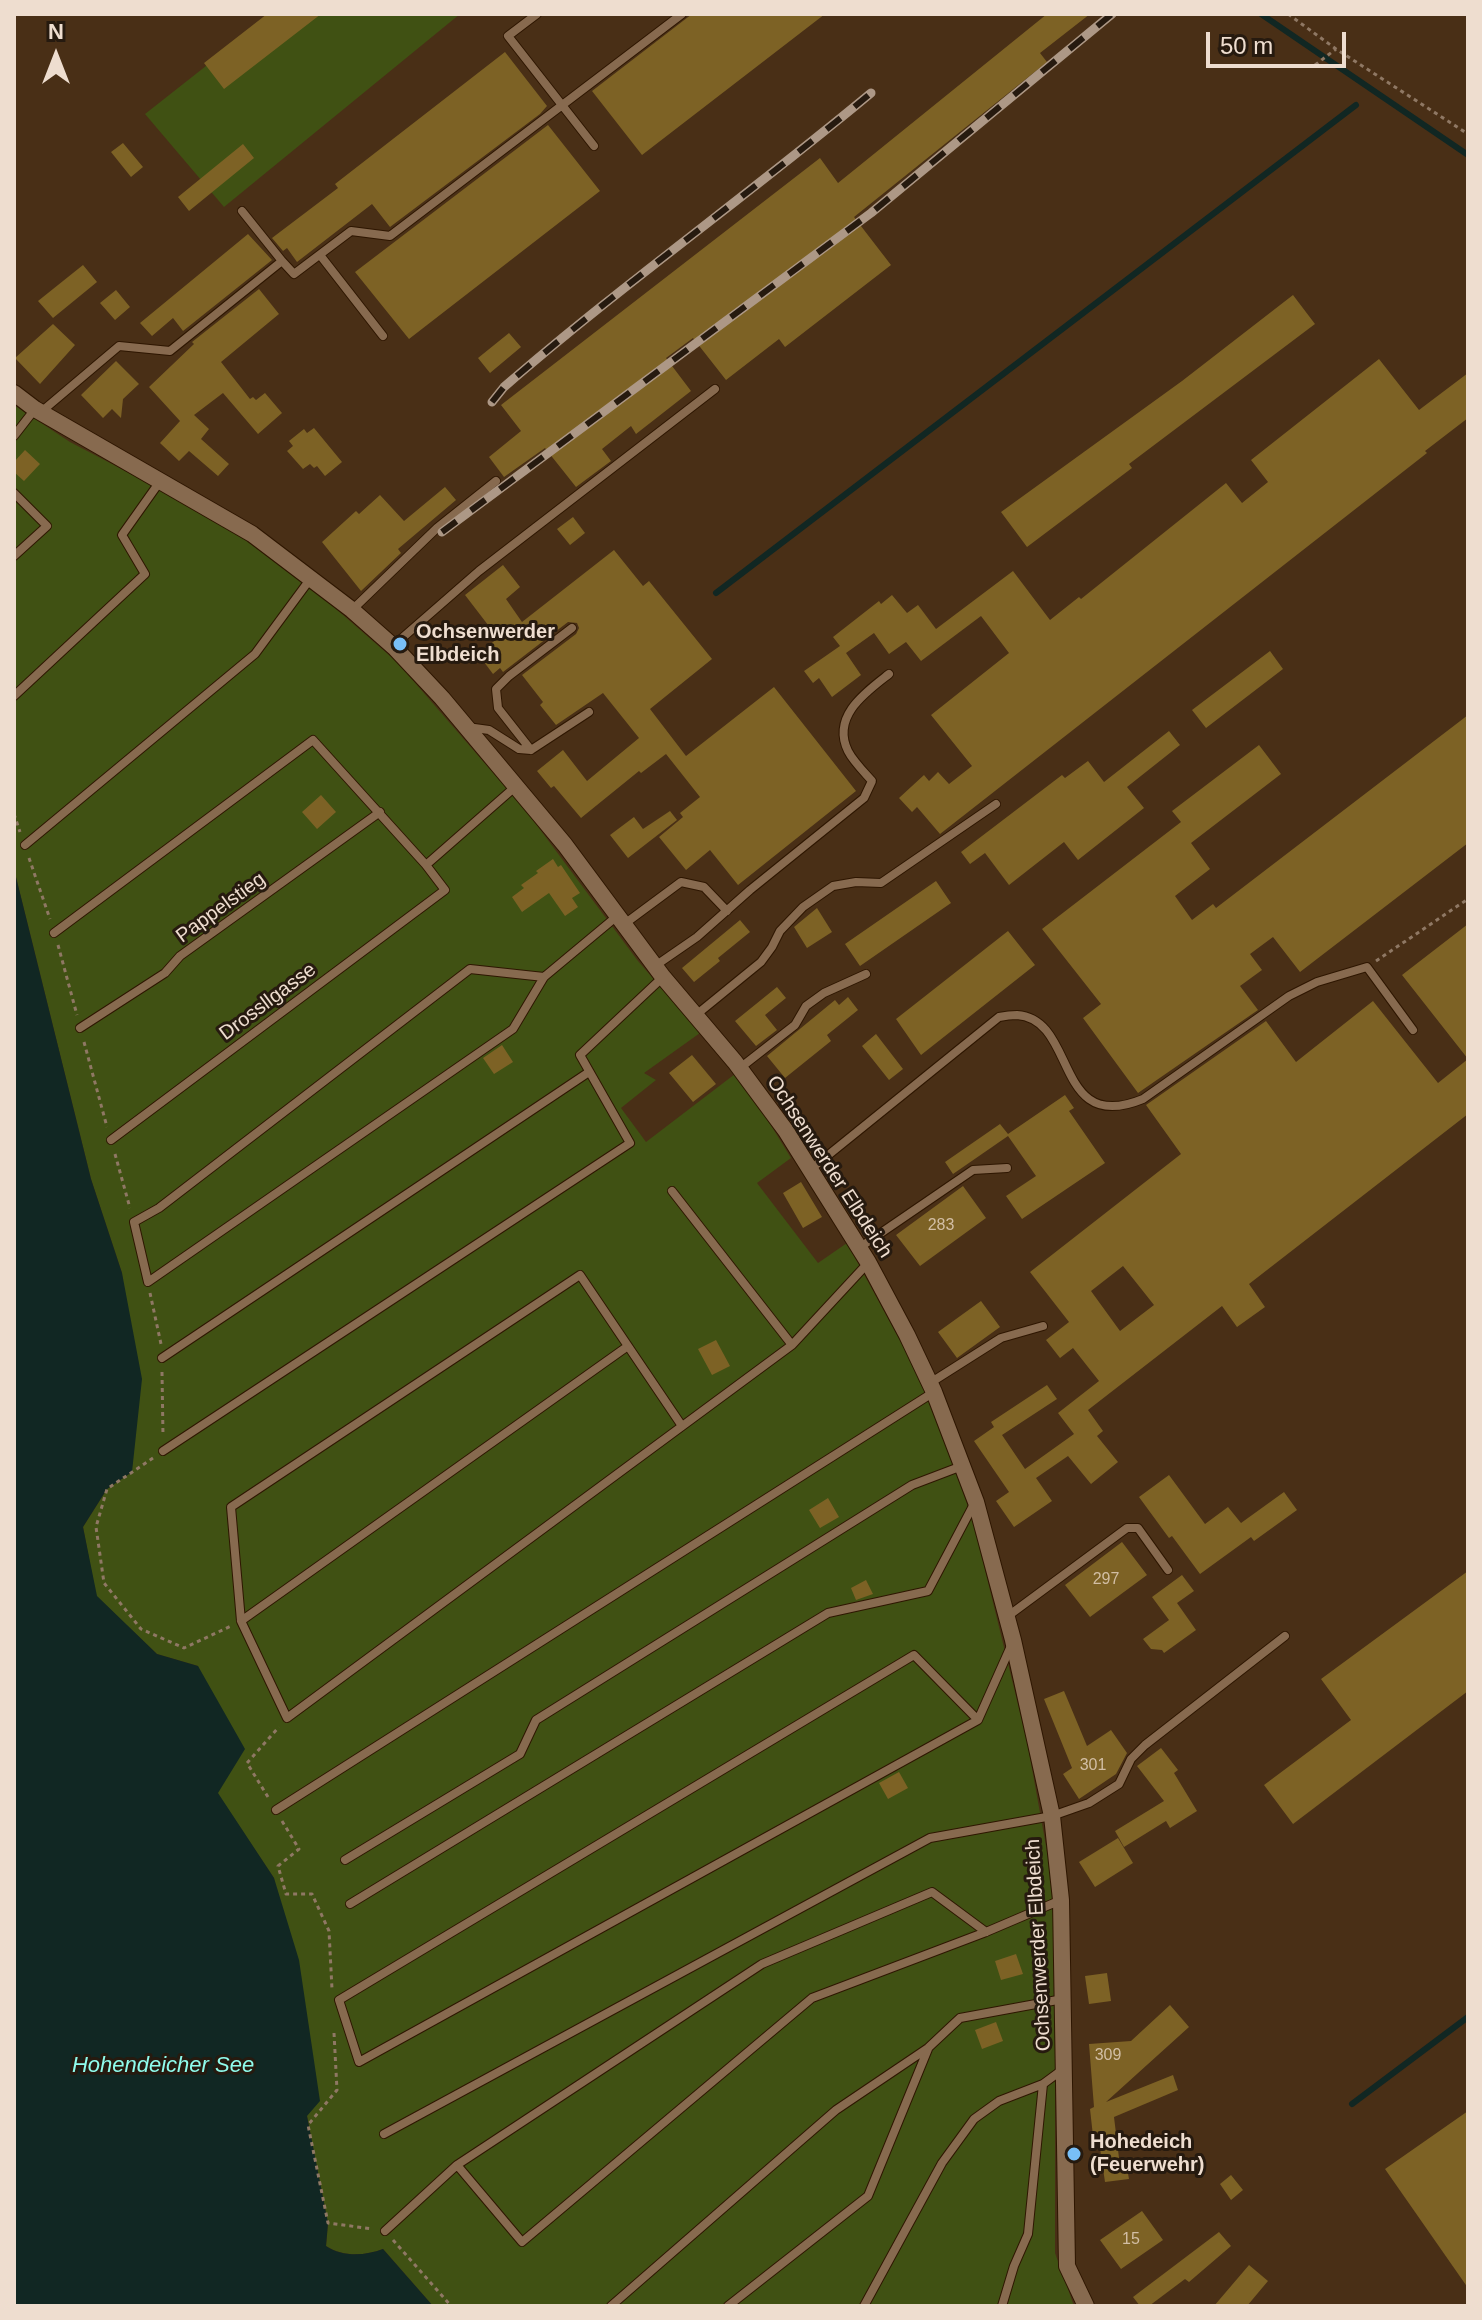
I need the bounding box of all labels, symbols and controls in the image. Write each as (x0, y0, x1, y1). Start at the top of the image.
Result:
north arrow (16, 16, 96, 96)
scale bar (1210, 16, 1350, 66)
text: N (48, 19, 64, 44)
text: 50 m (1220, 32, 1273, 59)
place label: Ochsenwerder Elbdeich (416, 620, 555, 667)
marker: Ochsenwerder Elbdeich (391, 635, 409, 653)
street label: Pappelstieg (172, 868, 270, 948)
street label: Drossllgasse (215, 958, 321, 1046)
street label: Ochsenwerder Elbdeich (761, 1071, 897, 1263)
house number: 283 (928, 1216, 954, 1236)
house number: 297 (1093, 1570, 1119, 1590)
house number: 301 (1080, 1756, 1106, 1776)
street label: Ochsenwerder Elbdeich (1021, 1838, 1057, 2052)
house number: 309 (1095, 2046, 1121, 2066)
water label: Hohendeicher See (72, 2053, 254, 2079)
place label: Hohedeich (Feuerwehr) (1090, 2130, 1204, 2177)
marker: Hohedeich (Feuerwehr) (1065, 2145, 1083, 2163)
house number: 15 (1122, 2230, 1140, 2250)

